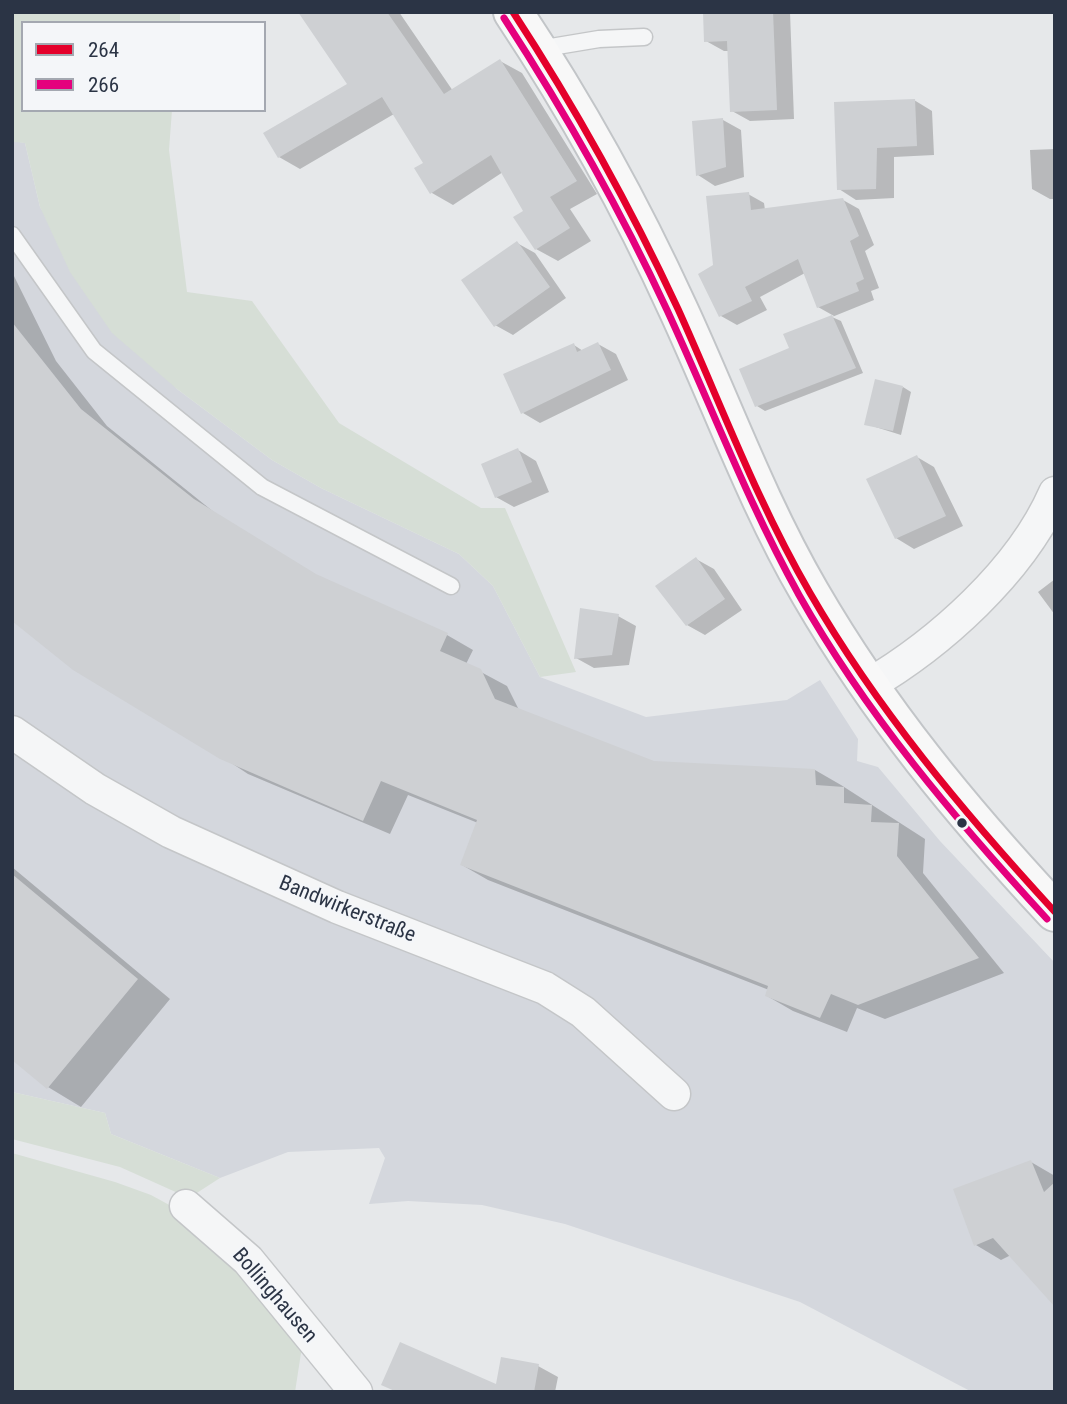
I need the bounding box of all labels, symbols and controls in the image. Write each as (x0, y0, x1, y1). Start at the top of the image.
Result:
legend (21, 21, 266, 112)
text: 264 (88, 38, 119, 62)
text: 266 (88, 73, 119, 97)
unlabelled marker (955, 816, 969, 830)
street label: Bandwirkerstraße (275, 871, 419, 949)
street label: Bollinghausen (226, 1244, 322, 1348)

